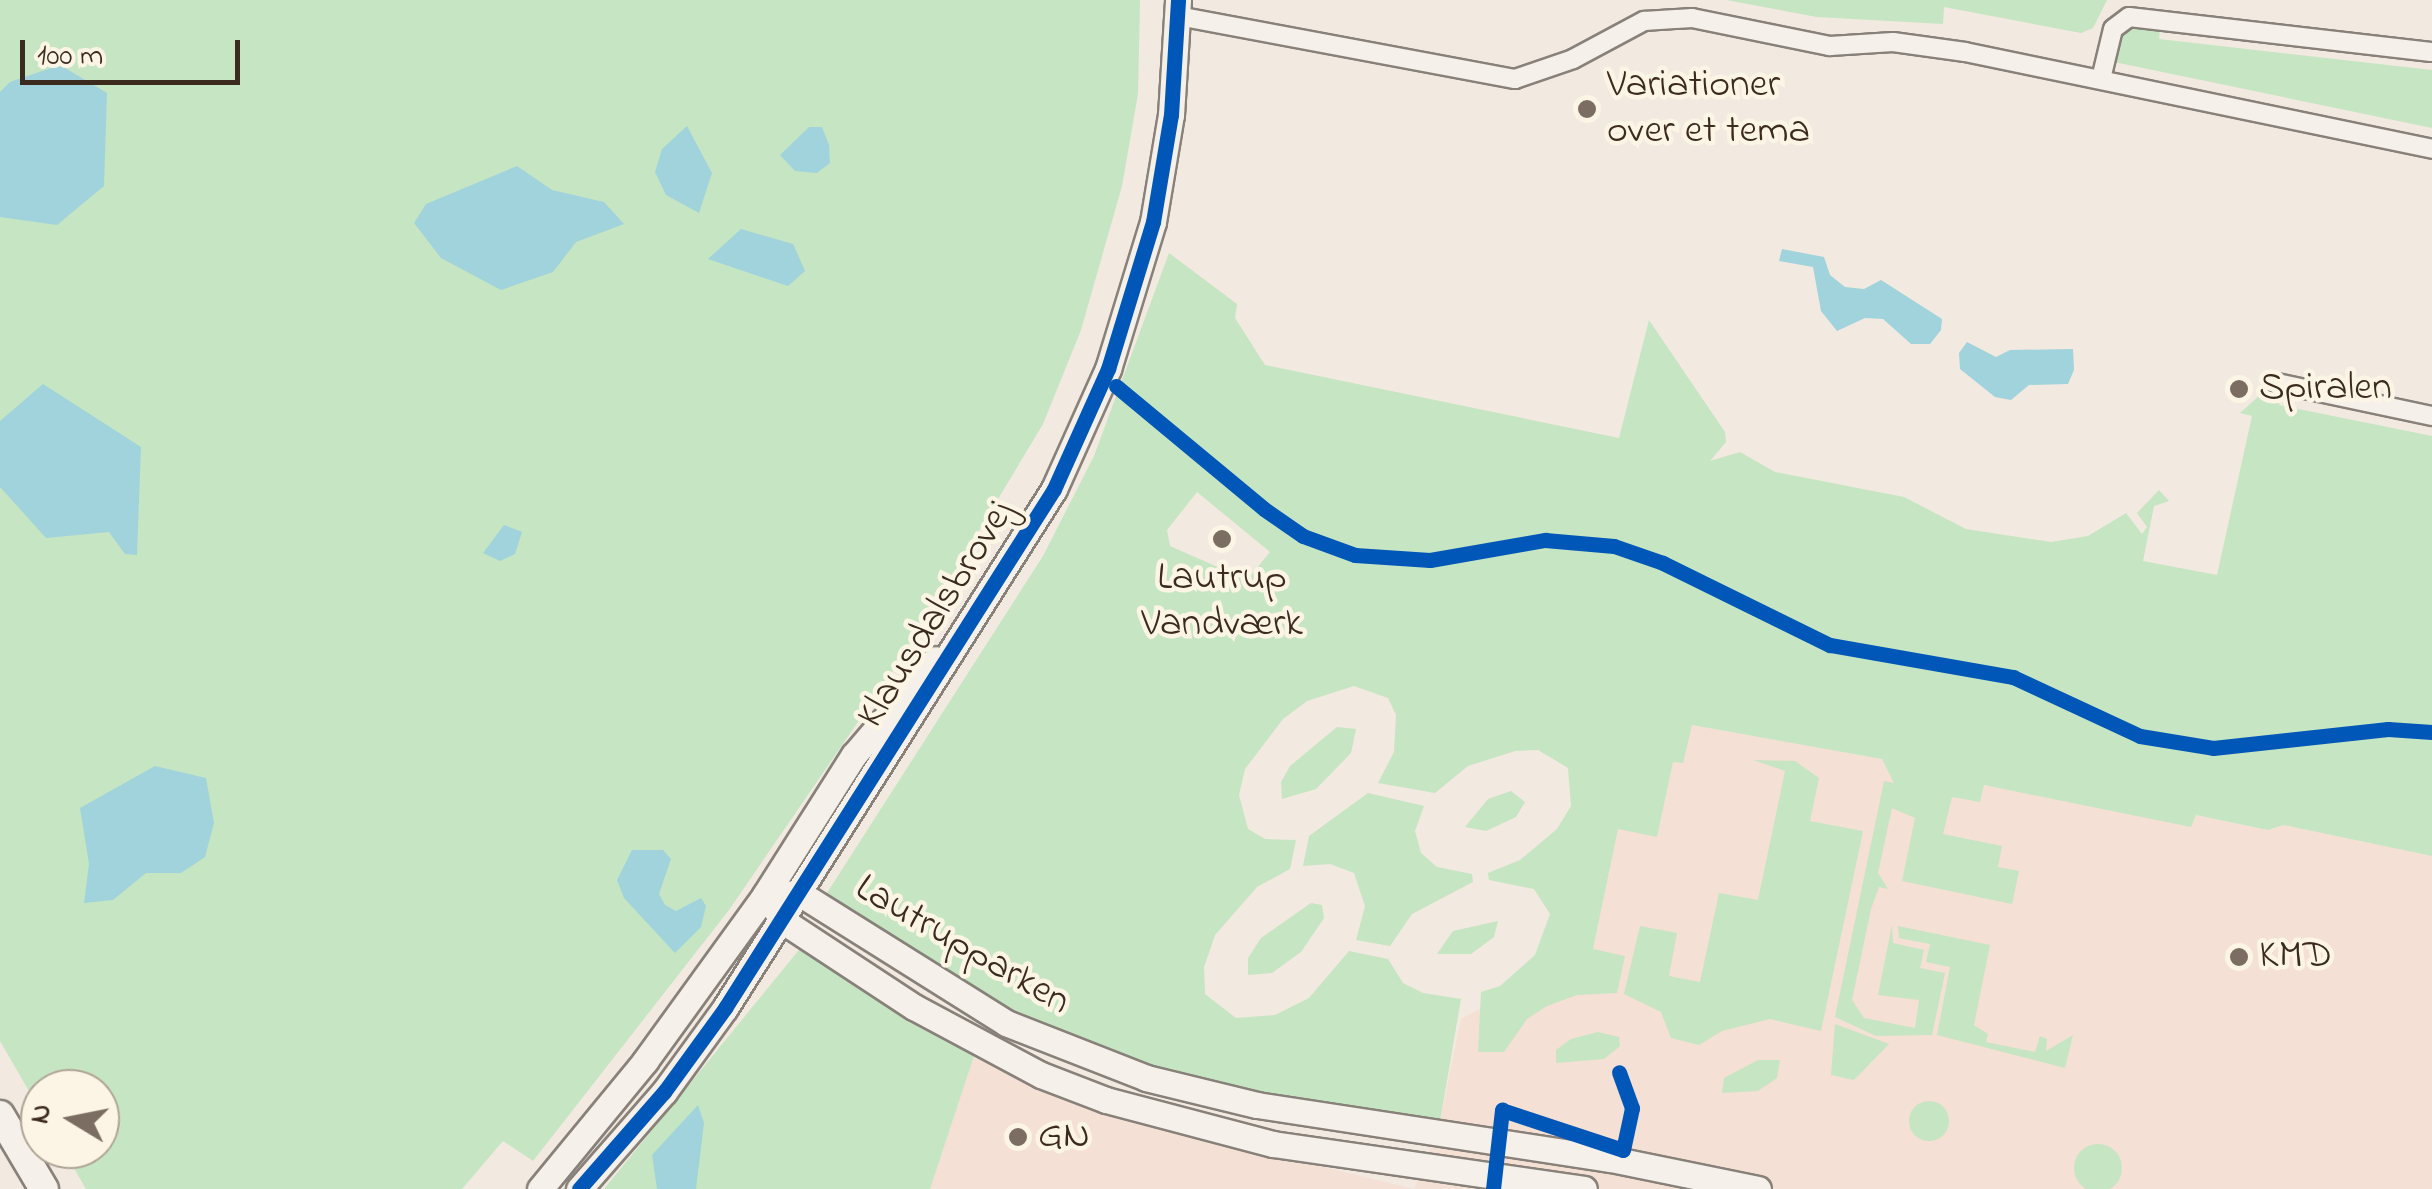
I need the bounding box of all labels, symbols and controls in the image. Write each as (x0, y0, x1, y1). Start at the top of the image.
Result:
scale bar (25, 20, 245, 82)
text: 100 m (37, 35, 103, 79)
place label: Variationer over et tema (1607, 62, 1810, 156)
marker: Variationer over et tema (1576, 98, 1598, 120)
place label: Spiralen (2259, 365, 2392, 413)
marker: Spiralen (2228, 378, 2250, 400)
street label: Klausdalsbrovej (848, 493, 1026, 737)
marker: Lautrup Vandværk (1211, 528, 1233, 550)
place label: Lautrup Vandværk (1141, 555, 1303, 649)
street label: Lautrupparken (846, 865, 1078, 1027)
place label: KMD (2259, 933, 2332, 981)
marker: KMD (2228, 946, 2250, 968)
north arrow (20, 1069, 120, 1169)
text: N (20, 1101, 64, 1127)
place label: GN (1038, 1113, 1090, 1161)
marker: GN (1007, 1126, 1029, 1148)

